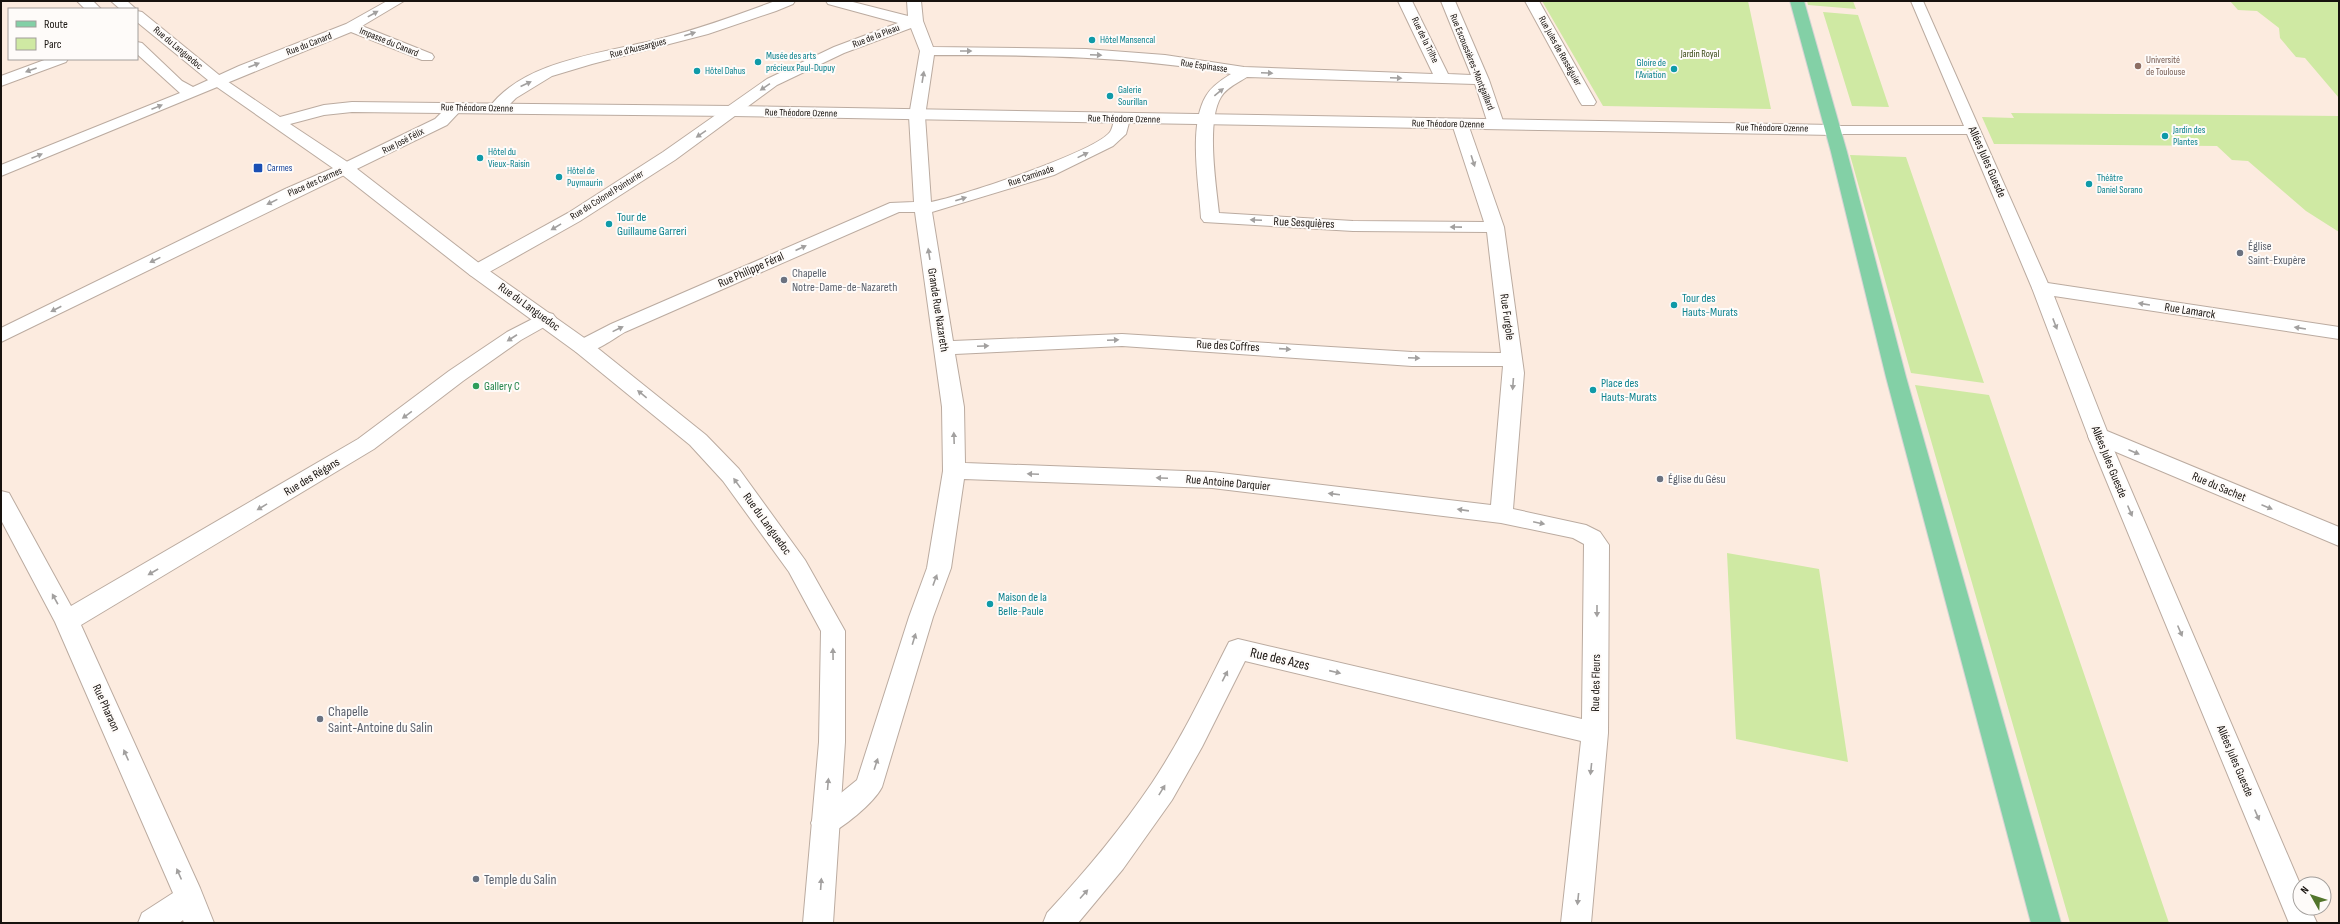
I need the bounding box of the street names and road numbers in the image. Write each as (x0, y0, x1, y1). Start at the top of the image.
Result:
street label: Rue Escoussières-Montgaillard (1447, 12, 1497, 112)
street label: Rue Jules de Rességuier (1536, 14, 1584, 88)
street label: Rue de la Trilhe (1409, 15, 1441, 65)
street label: Rue de la Pleau (851, 22, 901, 50)
street label: Rue du Languedoc (151, 24, 205, 72)
street label: Impasse du Canard (358, 25, 420, 59)
street label: Rue du Canard (284, 30, 334, 58)
street label: Rue d'Aussargues (608, 35, 668, 61)
street label: Rue Espinasse (1180, 57, 1228, 75)
street label: Rue Théodore Ozenne (441, 101, 513, 115)
street label: Rue Théodore Ozenne (765, 106, 837, 120)
street label: Rue Théodore Ozenne (1088, 112, 1160, 126)
street label: Rue Théodore Ozenne (1412, 117, 1484, 131)
street label: Rue Théodore Ozenne (1736, 121, 1808, 135)
street label: Allées Jules Guesde (1964, 123, 2009, 200)
street label: Rue José Félix (380, 125, 426, 157)
street label: Rue Caminade (1007, 163, 1055, 189)
street label: Place des Carmes (286, 164, 344, 199)
street label: Rue du Colonel Pointurier (568, 167, 646, 222)
street label: Rue Sesquières (1273, 214, 1335, 232)
street label: Rue Philippe Féral (716, 249, 786, 291)
street label: Grande Rue Nazareth (924, 267, 952, 353)
street label: Rue du Languedoc (495, 280, 563, 335)
street label: Rue Furgole (1496, 293, 1518, 341)
street label: Rue Lamarck (2163, 300, 2217, 322)
street label: Rue des Coffres (1196, 337, 1260, 355)
street label: Allées Jules Guesde (2087, 423, 2130, 500)
street label: Rue des Régans (281, 455, 343, 499)
street label: Rue du Sachet (2190, 469, 2249, 505)
street label: Rue Antoine Darquier (1185, 472, 1271, 494)
street label: Rue du Languedoc (740, 490, 795, 558)
street label: Rue des Azes (1249, 644, 1311, 674)
street label: Rue des Fleurs (1588, 654, 1604, 712)
street label: Rue Pharaon (89, 682, 123, 734)
street label: Allées Jules Guesde (2213, 722, 2257, 799)

